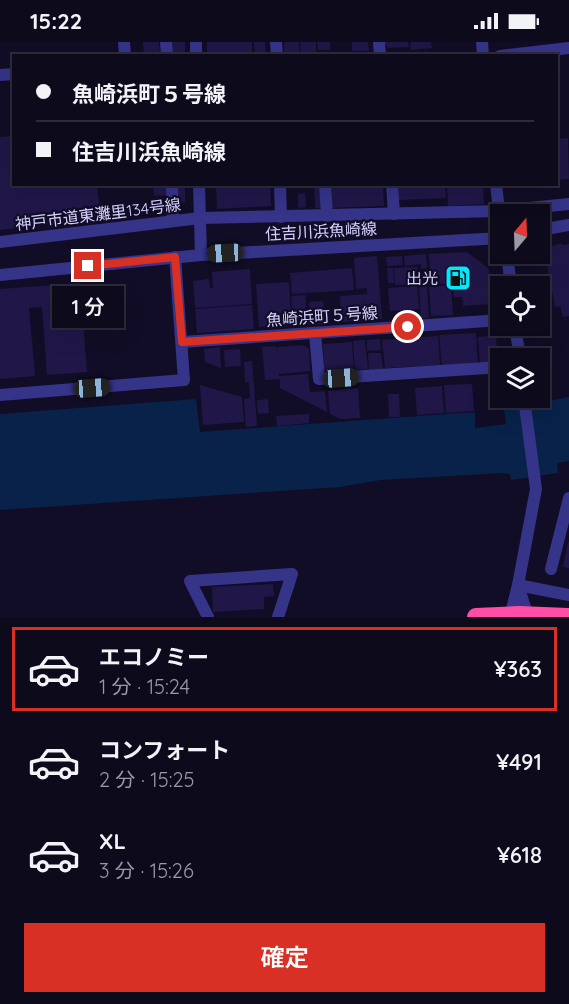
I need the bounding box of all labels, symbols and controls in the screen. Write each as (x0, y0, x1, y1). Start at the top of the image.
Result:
text: 15:22 (30, 7, 82, 35)
text: 魚崎浜町５号線 (72, 80, 226, 108)
text: 住吉川浜魚崎線 (72, 138, 226, 166)
street label: 神戸市道東灘里134号線 (14, 194, 182, 234)
north arrow (490, 204, 550, 264)
map controls (490, 204, 550, 408)
street label: 住吉川浜魚崎線 (265, 218, 377, 244)
car (207, 243, 243, 263)
route end (74, 252, 101, 279)
fuel station icon: 出光 (443, 263, 473, 293)
place label: 出光 (406, 268, 438, 288)
button: locate (490, 276, 550, 336)
callout: 1 分 (52, 287, 124, 329)
text: 1 分 (71, 294, 105, 319)
street label: 魚崎浜町５号線 (265, 302, 379, 330)
route start (394, 313, 421, 340)
button: layers (490, 348, 550, 408)
car (322, 368, 360, 388)
car (73, 378, 111, 398)
icon: car (27, 642, 81, 696)
text: エコノミー (99, 643, 209, 671)
text: ¥363 (494, 655, 542, 683)
text: 1 分 · 15:24 (99, 674, 190, 699)
icon: car (27, 735, 81, 789)
text: コンフォート (99, 736, 230, 764)
text: ¥491 (496, 748, 542, 776)
text: 2 分 · 15:25 (99, 767, 194, 792)
text: XL (99, 827, 126, 855)
icon: car (27, 828, 81, 882)
text: ¥618 (497, 841, 542, 869)
text: 3 分 · 15:26 (99, 858, 194, 883)
button: 確定 (24, 923, 545, 992)

